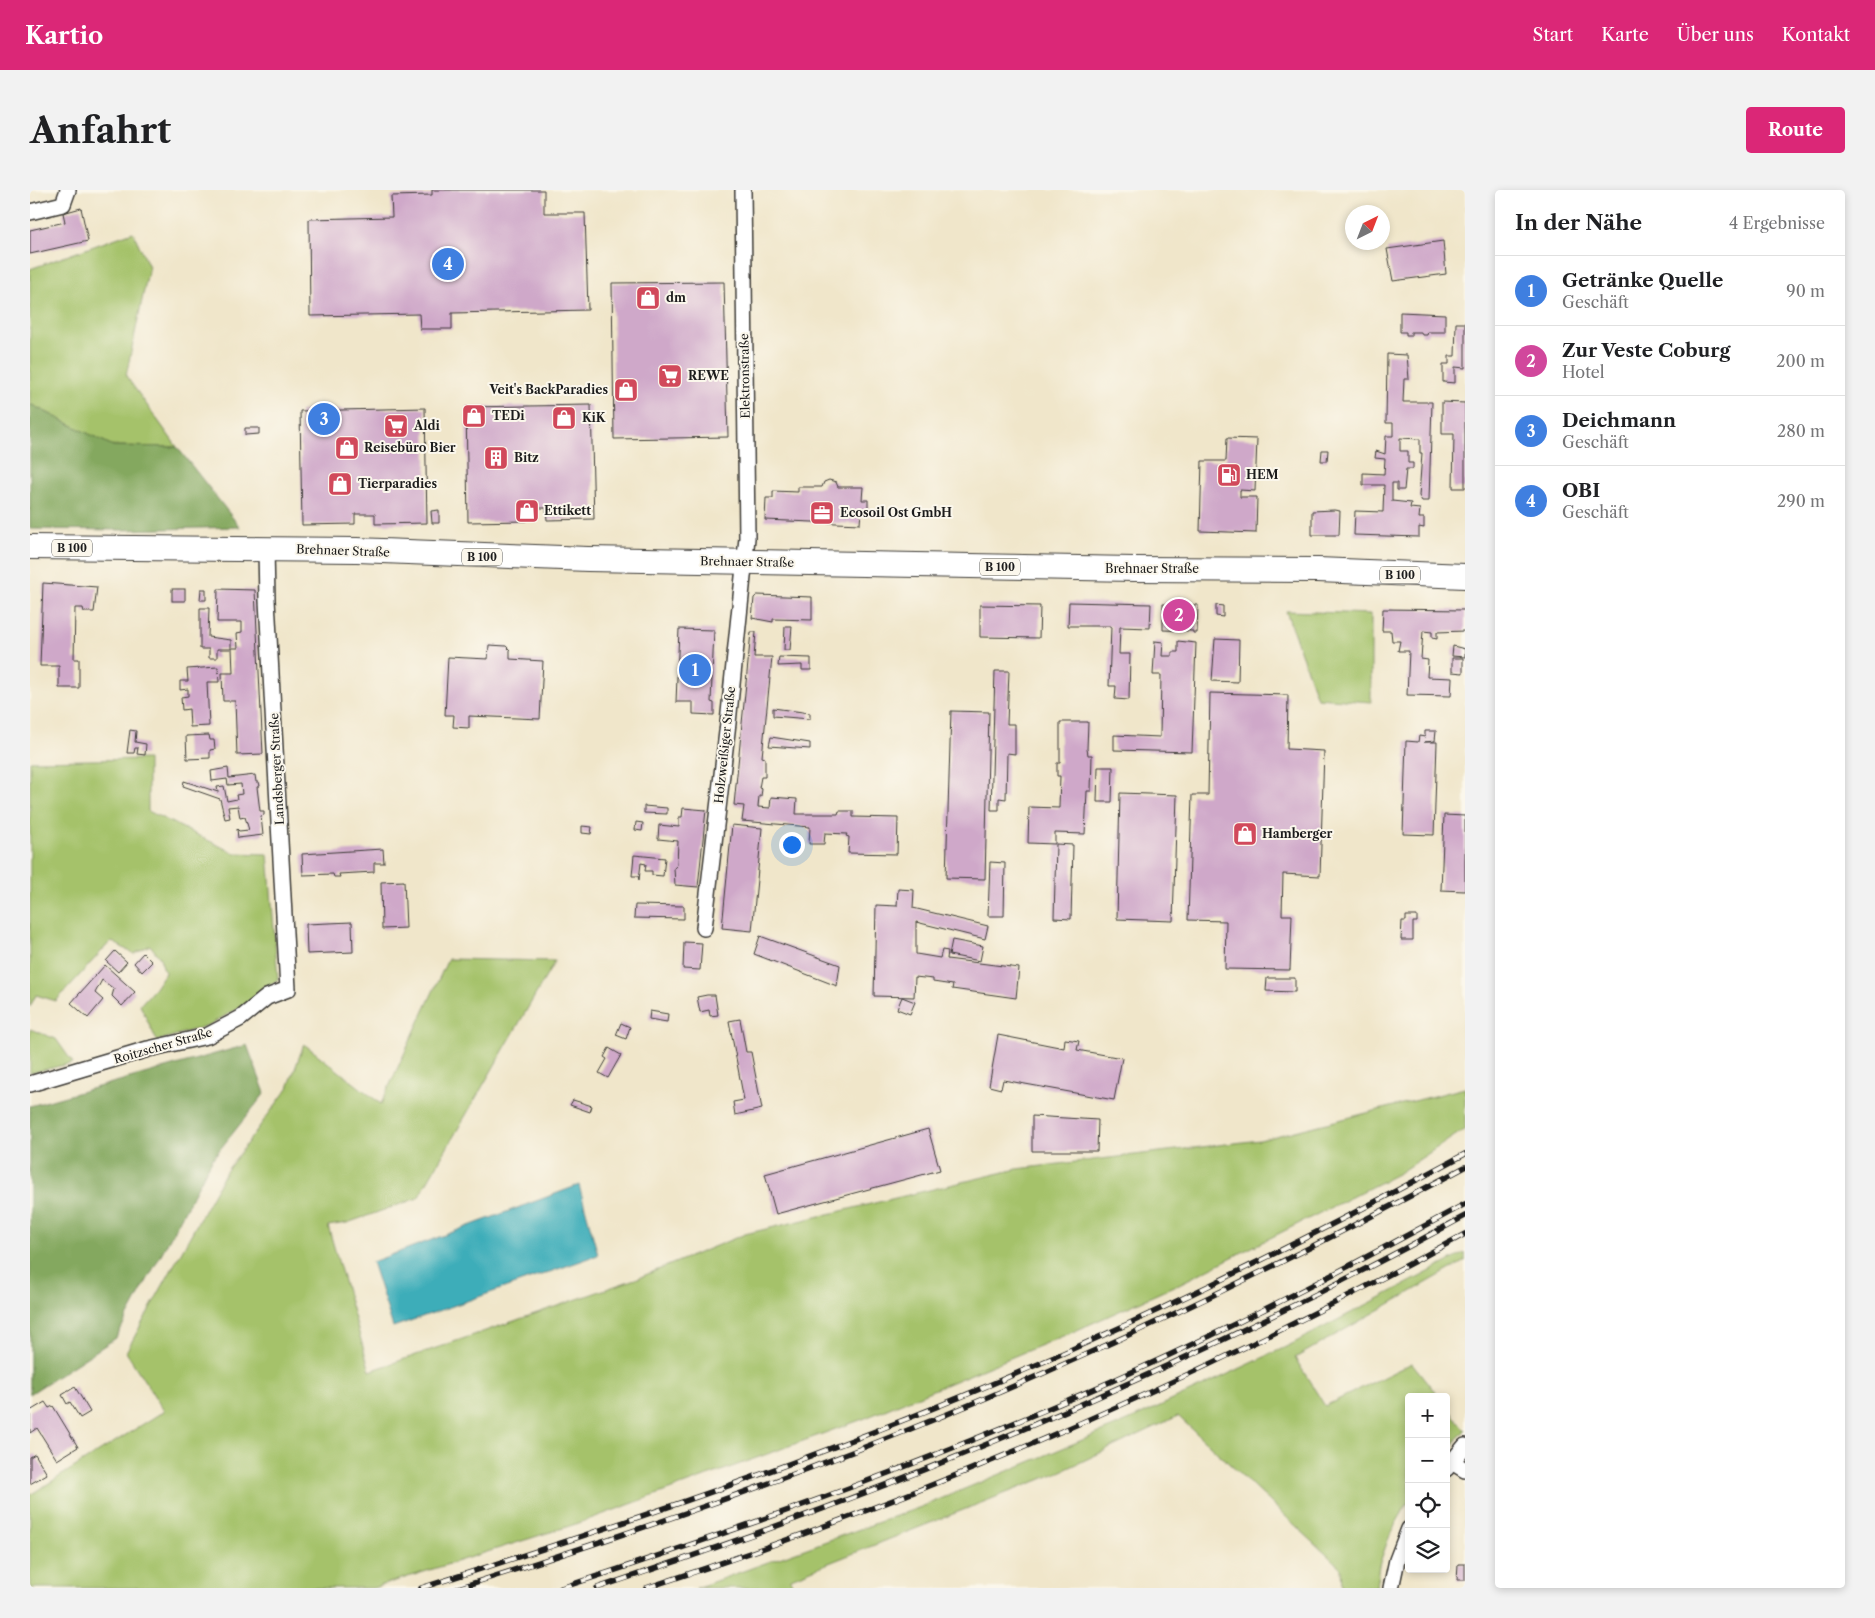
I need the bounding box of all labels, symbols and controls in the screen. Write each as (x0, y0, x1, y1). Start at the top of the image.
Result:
text: Kartio (25, 21, 103, 50)
text: Start (1533, 24, 1573, 46)
text: Karte (1601, 24, 1649, 46)
text: Über uns (1677, 24, 1754, 46)
text: Kontakt (1782, 24, 1850, 46)
button: Route (1746, 107, 1845, 153)
text: Anfahrt (30, 109, 171, 152)
north arrow (1345, 205, 1390, 250)
text: In der Nähe (1515, 210, 1642, 235)
text: 4 Ergebnisse (1729, 213, 1825, 233)
pin: 4 (432, 245, 464, 283)
text: Getränke Quelle (1562, 269, 1723, 292)
text: 1 (1527, 281, 1535, 301)
text: 90 m (1786, 281, 1825, 301)
shop icon: dm (635, 285, 661, 311)
place label: dm (666, 290, 686, 305)
text: Geschäft (1562, 292, 1629, 312)
street label: Elektronstraße (736, 333, 753, 419)
text: Zur Veste Coburg (1562, 339, 1730, 362)
text: 2 (1526, 351, 1536, 371)
text: 200 m (1776, 351, 1825, 371)
text: Hotel (1562, 362, 1605, 382)
supermarket icon: REWE (657, 363, 683, 389)
place label: REWE (688, 368, 729, 383)
shop icon: Veit's BackParadies (613, 377, 639, 403)
place label: Veit's BackParadies (488, 382, 608, 397)
pin: 3 (308, 400, 340, 438)
shop icon: TEDi (461, 403, 487, 429)
shop icon: KiK (551, 405, 577, 431)
place label: TEDi (492, 408, 525, 423)
text: Deichmann (1562, 409, 1676, 432)
place label: KiK (582, 410, 606, 425)
supermarket icon: Aldi (383, 413, 409, 439)
place label: Aldi (413, 418, 441, 433)
text: 3 (1526, 421, 1536, 441)
text: 280 m (1777, 421, 1825, 441)
text: Geschäft (1562, 432, 1629, 452)
shop icon: Reisebüro Bier (334, 435, 360, 461)
place label: Reisebüro Bier (364, 440, 456, 455)
building icon: Bitz (483, 445, 509, 471)
place label: Bitz (514, 450, 539, 465)
fuel station icon: HEM (1216, 462, 1242, 488)
place label: HEM (1246, 467, 1279, 482)
shop icon: Tierparadies (327, 471, 353, 497)
place label: Tierparadies (358, 476, 437, 491)
text: OBI (1562, 479, 1600, 502)
text: 4 (1526, 491, 1536, 511)
text: 290 m (1777, 491, 1825, 511)
shop icon: Ettikett (514, 498, 540, 524)
office icon: Ecosoil Ost GmbH (809, 500, 835, 526)
text: Geschäft (1562, 502, 1629, 522)
place label: Ettikett (544, 503, 591, 518)
place label: Ecosoil Ost GmbH (840, 505, 952, 520)
road number: B 100 (52, 539, 92, 556)
street label: Brehnaer Straße (296, 541, 390, 560)
road number: B 100 (462, 548, 502, 566)
street label: Brehnaer Straße (700, 553, 794, 570)
road number: B 100 (980, 558, 1020, 576)
street label: Brehnaer Straße (1105, 561, 1199, 576)
road number: B 100 (1380, 566, 1420, 584)
pin: 2 (1163, 596, 1195, 634)
pin: 1 (679, 651, 711, 689)
street label: Holzweißiger Straße (711, 685, 738, 804)
street label: Landsberger Straße (266, 712, 287, 825)
shop icon: Hamberger (1232, 821, 1258, 847)
place label: Hamberger (1262, 826, 1333, 841)
your location (779, 832, 805, 858)
street label: Roitzscher Straße (112, 1024, 214, 1067)
map controls (1405, 1393, 1450, 1573)
button: + (1405, 1393, 1450, 1438)
button: − (1405, 1438, 1450, 1483)
button: locate (1405, 1483, 1450, 1528)
button: layers (1405, 1528, 1450, 1573)

